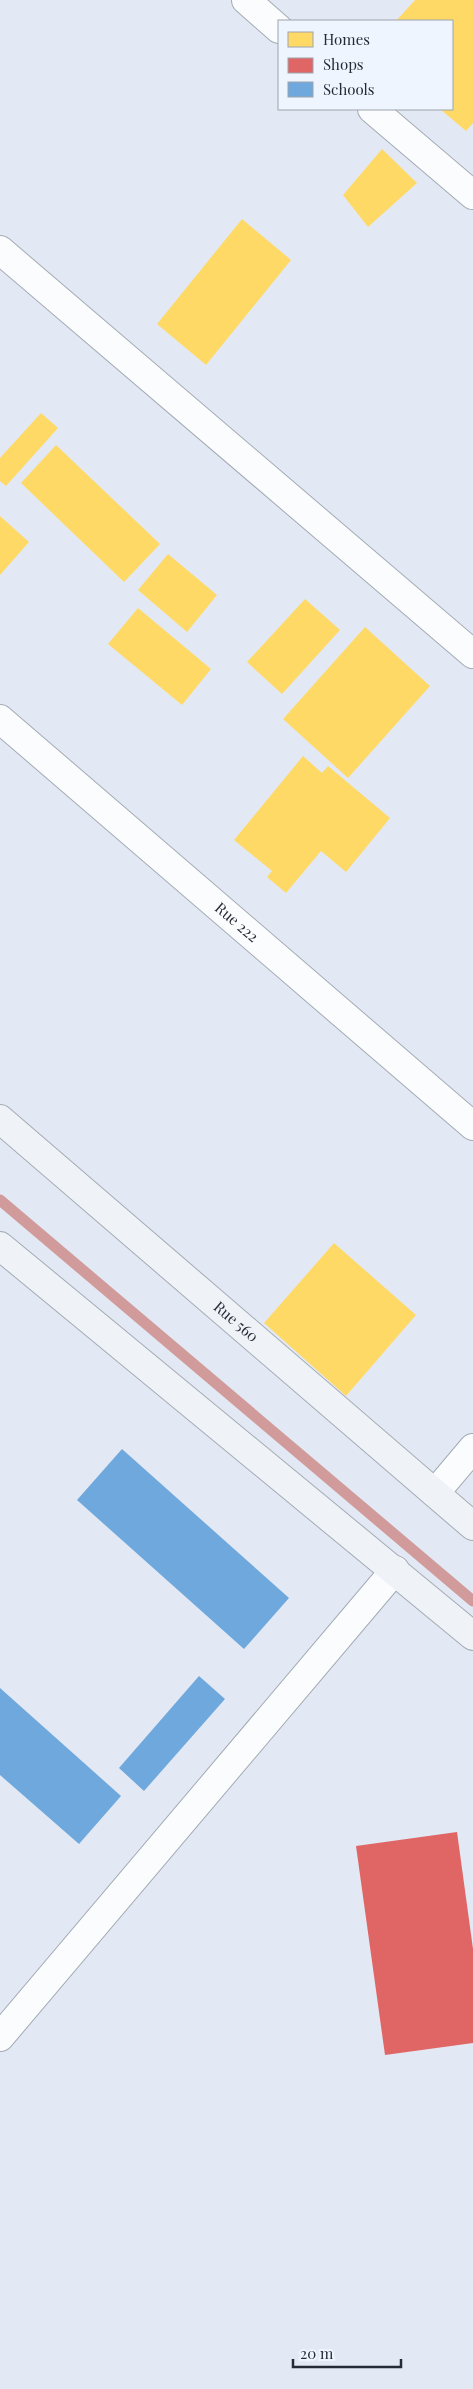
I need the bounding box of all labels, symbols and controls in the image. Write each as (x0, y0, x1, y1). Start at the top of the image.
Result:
legend (278, 20, 453, 110)
text: Homes (323, 29, 370, 49)
text: Shops (323, 54, 364, 74)
text: Schools (323, 79, 375, 99)
street label: Rue 222 (211, 897, 263, 946)
street label: Rue 560 (210, 1296, 263, 1346)
scale bar (293, 2336, 400, 2368)
text: 20 m (300, 2343, 334, 2363)

